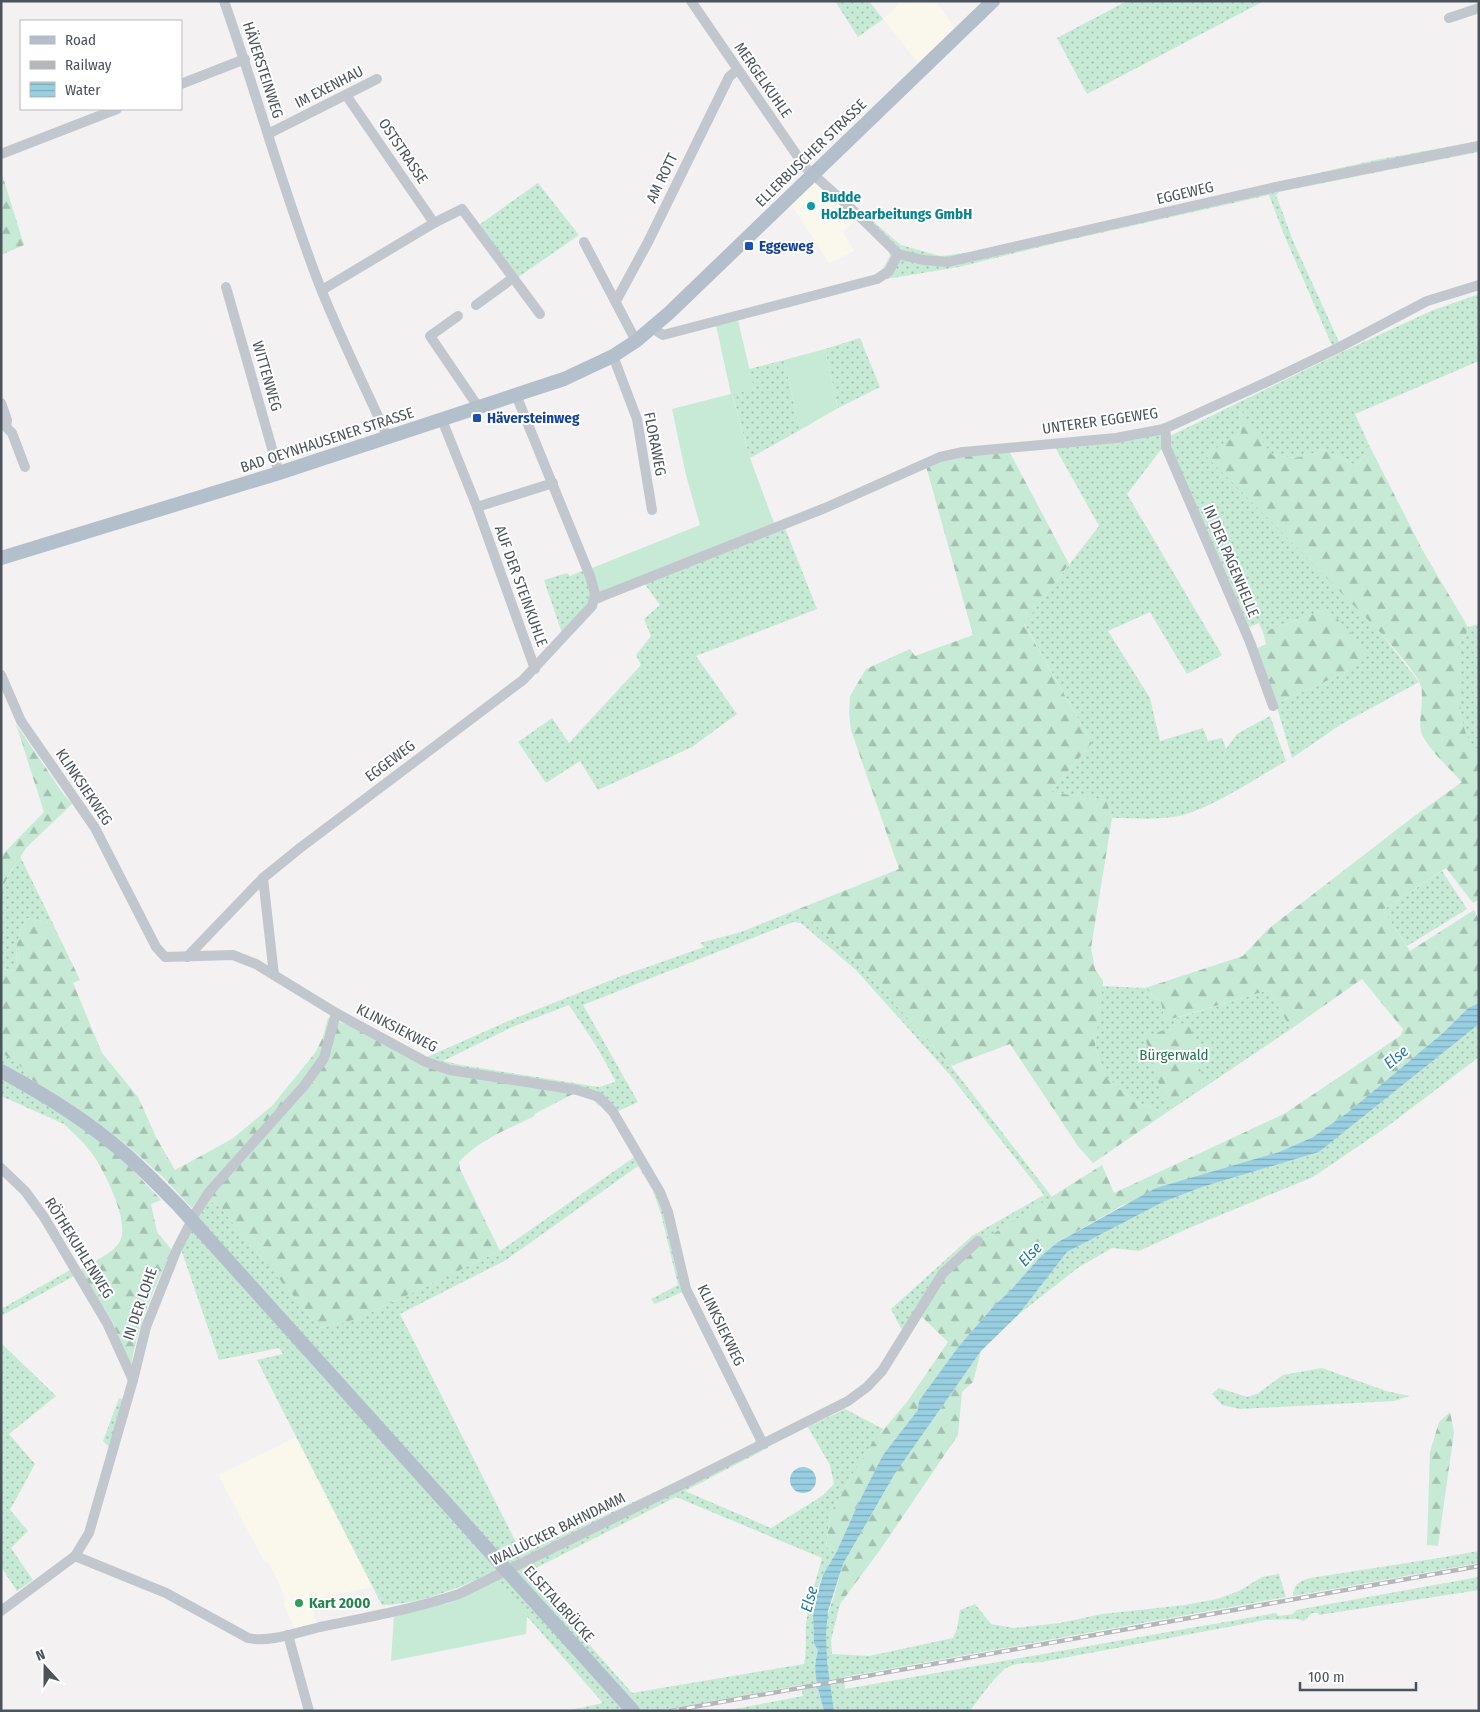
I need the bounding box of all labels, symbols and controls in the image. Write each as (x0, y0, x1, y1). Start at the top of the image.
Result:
legend (20, 20, 182, 110)
street label: HÄVERSTEINWEG (239, 20, 287, 120)
text: Road (65, 31, 96, 49)
street label: MERGELKUHLE (731, 39, 795, 121)
text: Railway (65, 56, 112, 74)
street label: IM EXENHAU (292, 62, 366, 112)
text: Water (65, 81, 101, 99)
street label: ELLERBUSCHER STRASSE (752, 95, 870, 211)
street label: OSTSTRASSE (375, 115, 431, 187)
street label: AM ROTT (642, 150, 682, 206)
street label: EGGEWEG (1155, 178, 1215, 208)
place label: Budde Holzbearbeitungs GmbH (821, 188, 972, 223)
marker: Budde Holzbearbeitungs GmbH (805, 200, 817, 212)
place label: Eggeweg (759, 237, 814, 255)
marker: Eggeweg (743, 240, 755, 252)
street label: WITTENWEG (248, 339, 286, 413)
street label: BAD OEYNHAUSENER STRASSE (238, 403, 416, 477)
street label: UNTERER EGGEWEG (1041, 404, 1159, 438)
place label: Häversteinweg (487, 409, 580, 427)
street label: FLORAWEG (640, 411, 670, 477)
marker: Häversteinweg (471, 412, 483, 424)
street label: IN DER PAGENHELLE (1199, 502, 1263, 620)
street label: AUF DER STEINKUHLE (491, 523, 551, 649)
street label: EGGEWEG (362, 736, 418, 786)
street label: KLINKSIEKWEG (52, 745, 116, 829)
street label: KLINKSIEKWEG (354, 1000, 440, 1056)
water label: Else (1380, 1041, 1412, 1073)
park label: Bürgerwald (1139, 1046, 1209, 1064)
street label: RÖTHEKUHLENWEG (41, 1194, 117, 1302)
water label: Else (1014, 1238, 1046, 1270)
street label: IN DER LOHE (119, 1265, 161, 1343)
street label: KLINKSIEKWEG (694, 1281, 748, 1369)
street label: WALLÜCKER BAHNDAMM (488, 1489, 628, 1569)
street label: ELSETALBRÜCKE (520, 1562, 598, 1646)
water label: Else (796, 1584, 822, 1614)
place label: Kart 2000 (309, 1594, 370, 1612)
marker: Kart 2000 (293, 1597, 305, 1609)
north arrow (20, 1642, 70, 1692)
text: N (34, 1646, 47, 1665)
scale bar (1300, 1660, 1416, 1692)
text: 100 m (1308, 1668, 1345, 1686)

